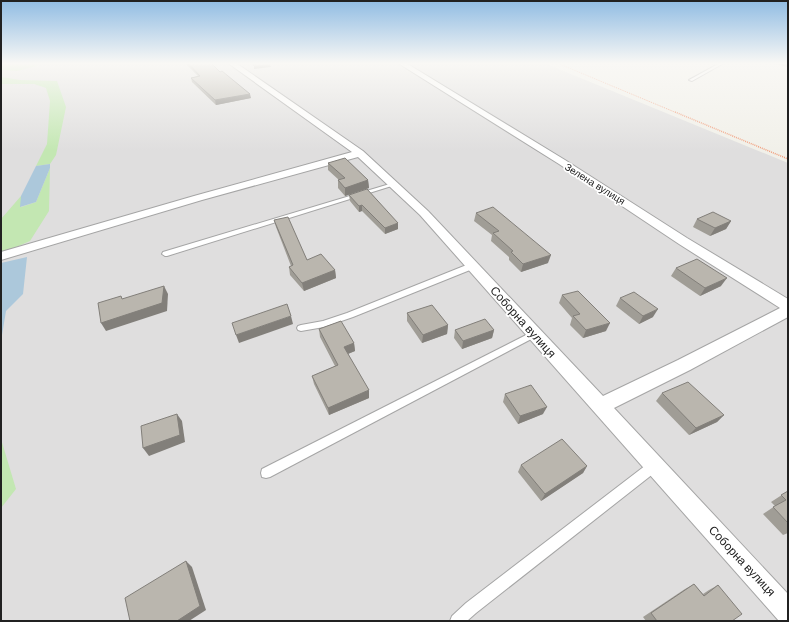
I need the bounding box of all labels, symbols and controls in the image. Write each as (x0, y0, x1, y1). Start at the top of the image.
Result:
street label: Зелена вулиця (563, 161, 627, 207)
street label: Соборна вулиця (487, 283, 559, 361)
street label: Соборна вулиця (706, 523, 778, 599)

